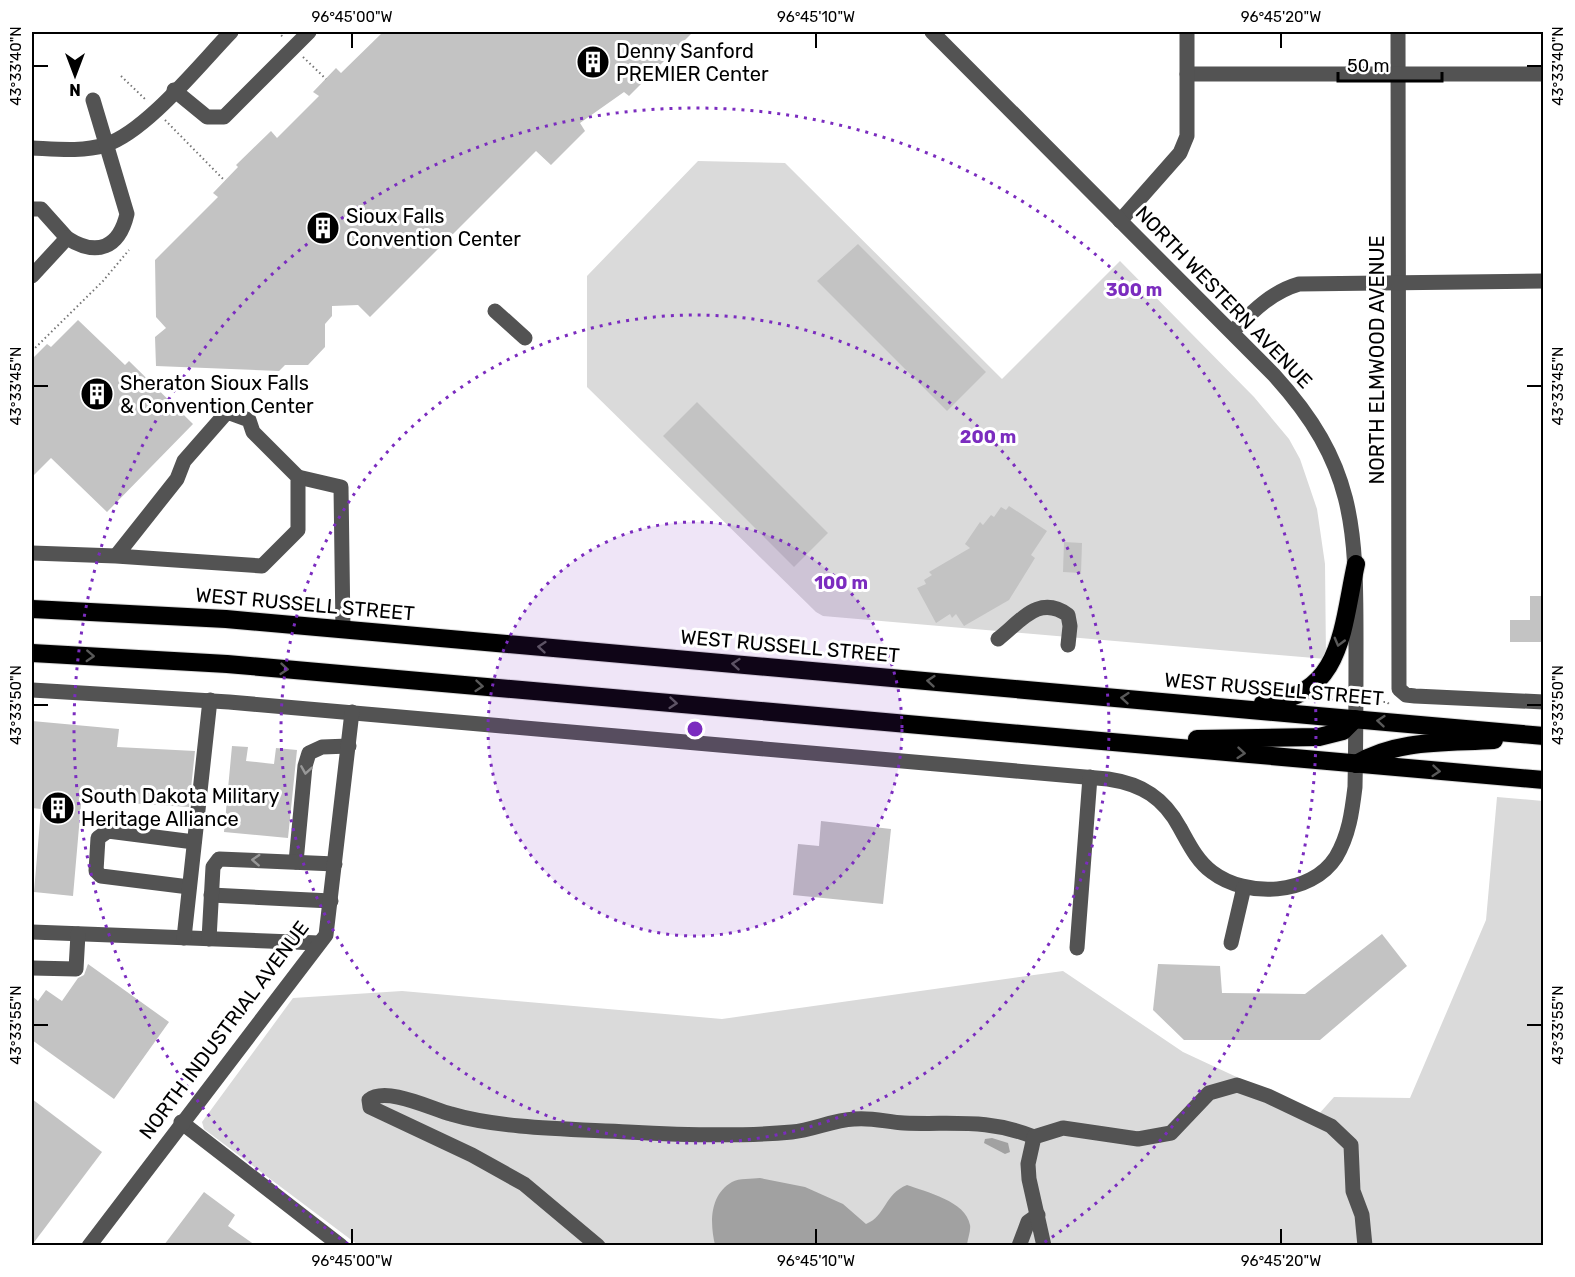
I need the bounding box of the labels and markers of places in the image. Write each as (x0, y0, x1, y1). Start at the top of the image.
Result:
place label: Denny Sanford PREMIER Center (616, 39, 769, 86)
building icon: Denny Sanford PREMIER Center (575, 44, 611, 80)
place label: Sioux Falls Convention Center (346, 204, 521, 251)
building icon: Sioux Falls Convention Center (305, 210, 341, 246)
place label: Sheraton Sioux Falls & Convention Center (120, 371, 314, 418)
building icon: Sheraton Sioux Falls & Convention Center (79, 376, 115, 412)
centre of rings (685, 719, 705, 739)
place label: South Dakota Military Heritage Alliance (81, 784, 280, 831)
building icon: South Dakota Military Heritage Alliance (40, 790, 76, 826)

